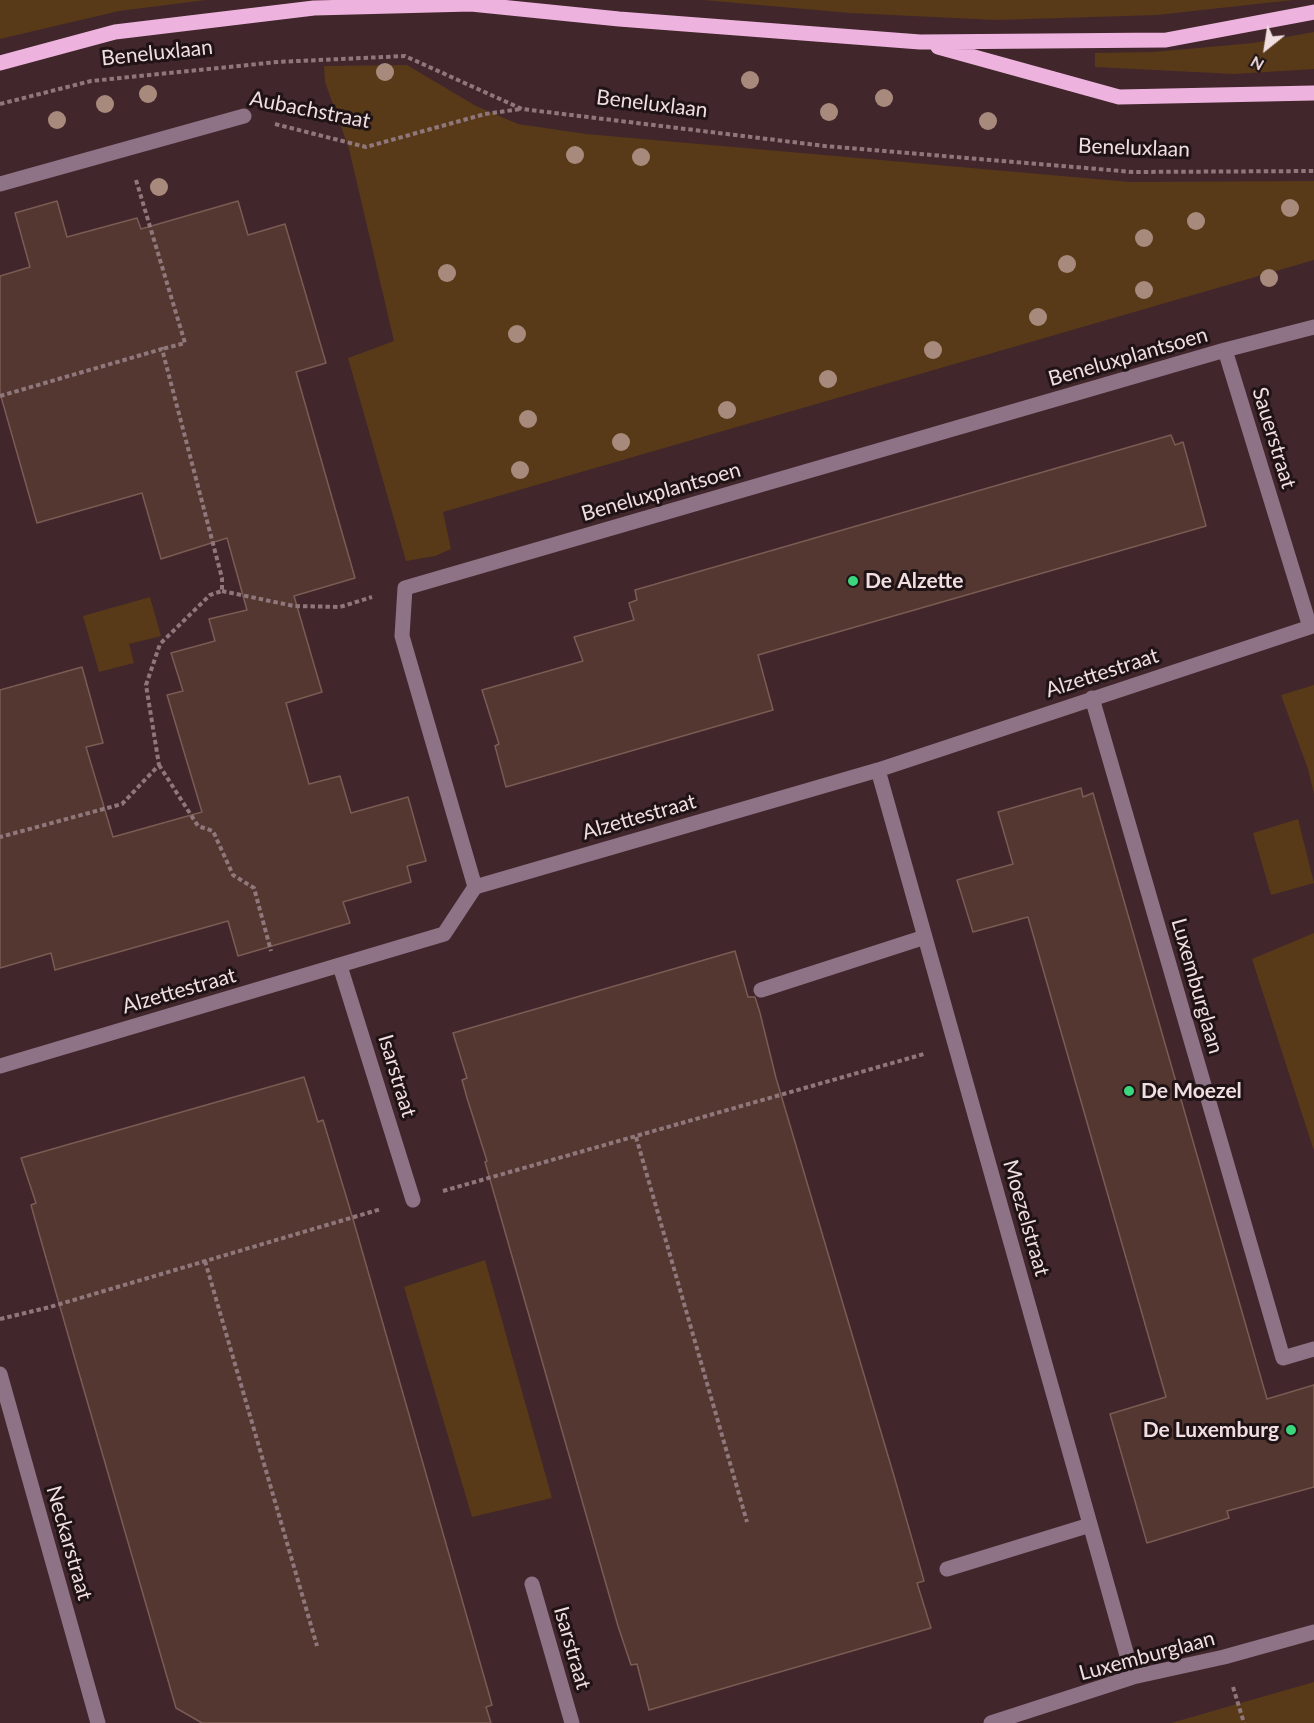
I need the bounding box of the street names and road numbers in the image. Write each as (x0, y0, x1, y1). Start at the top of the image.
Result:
street label: Beneluxlaan (100, 35, 214, 71)
street label: Beneluxlaan (595, 85, 709, 123)
street label: Aubachstraat (248, 86, 372, 134)
street label: Beneluxlaan (1078, 133, 1190, 163)
street label: Beneluxplantsoen (1045, 322, 1211, 392)
street label: Sauerstraat (1247, 384, 1301, 492)
street label: Beneluxplantsoen (578, 457, 744, 527)
street label: Alzettestraat (1042, 643, 1162, 703)
street label: Alzettestraat (579, 789, 699, 845)
street label: Luxemburglaan (1166, 915, 1228, 1057)
street label: Alzettestraat (119, 963, 239, 1019)
street label: Isarstraat (373, 1032, 421, 1120)
street label: Moezelstraat (997, 1157, 1055, 1279)
street label: Neckarstraat (41, 1483, 97, 1603)
street label: Isarstraat (548, 1604, 596, 1692)
street label: Luxemburglaan (1076, 1626, 1218, 1686)

